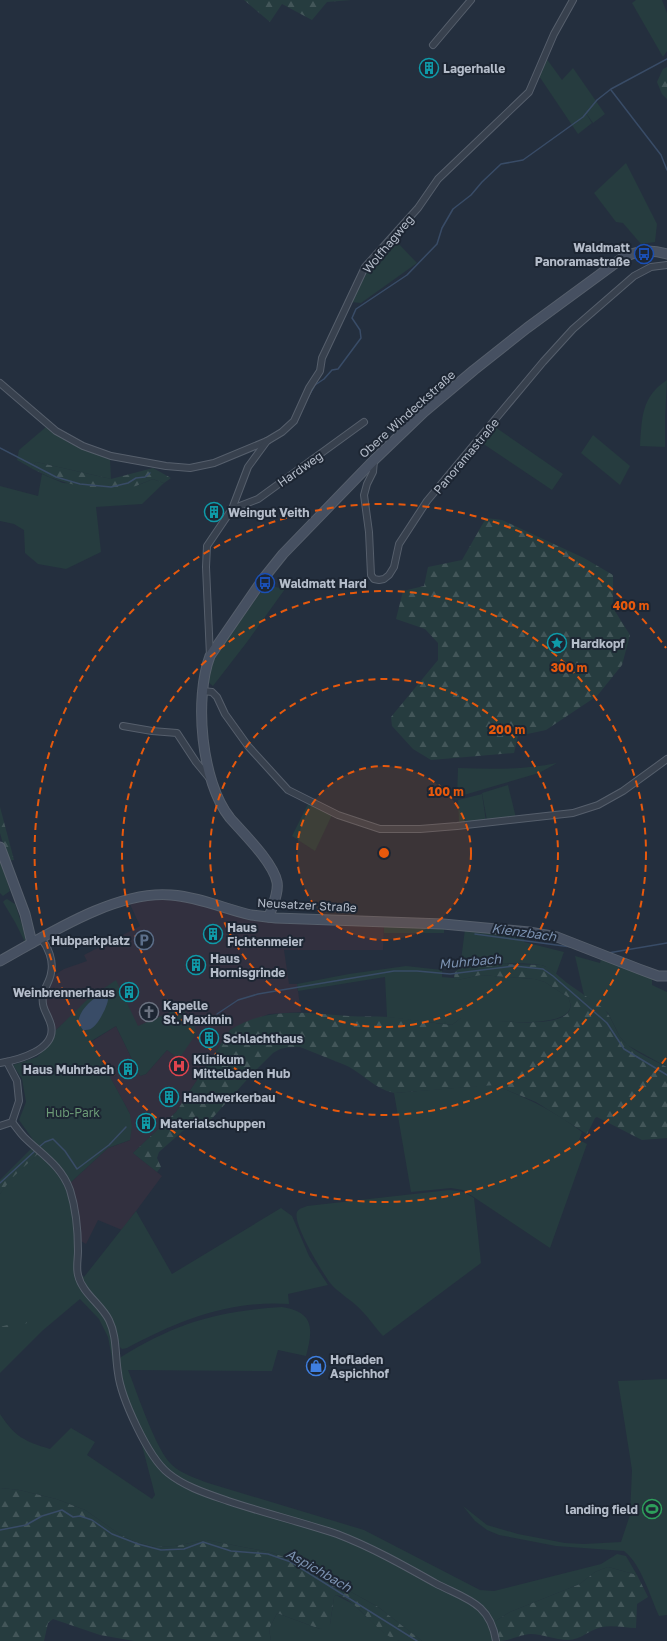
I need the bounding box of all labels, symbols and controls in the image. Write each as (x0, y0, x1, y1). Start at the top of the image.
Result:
building icon: Lagerhalle (418, 57, 440, 79)
place label: Lagerhalle (443, 61, 505, 76)
street label: Wolfhagweg (359, 212, 417, 276)
place label: Waldmatt Panoramastraße (535, 240, 630, 269)
bus stop icon: Waldmatt Panoramastraße (633, 243, 655, 265)
street label: Obere Windeckstraße (356, 367, 458, 461)
street label: Panoramastraße (430, 415, 502, 497)
street label: Hardweg (274, 448, 326, 490)
building icon: Weingut Veith (203, 501, 225, 523)
place label: Weingut Veith (228, 505, 310, 520)
bus stop icon: Waldmatt Hard (254, 572, 276, 594)
place label: Waldmatt Hard (279, 576, 367, 591)
text: 400 m (613, 598, 649, 613)
place icon: Hardkopf (546, 632, 568, 654)
place label: Hardkopf (571, 636, 625, 651)
text: 300 m (551, 660, 587, 675)
text: 200 m (489, 722, 525, 737)
text: 100 m (428, 784, 464, 799)
centre of rings (377, 846, 391, 860)
street label: Neusatzer Straße (257, 895, 357, 915)
place label: Haus Fichtenmeier (227, 920, 304, 949)
water label: Kienzbach (491, 920, 558, 945)
building icon: Haus Fichtenmeier (202, 923, 224, 945)
parking icon: Hubparkplatz (133, 929, 155, 951)
place label: Hubparkplatz (51, 933, 130, 948)
water label: Muhrbach (438, 950, 503, 972)
place label: Haus Hornisgrinde (210, 951, 285, 980)
building icon: Haus Hornisgrinde (185, 954, 207, 976)
building icon: Weinbrennerhaus (118, 981, 140, 1003)
place label: Weinbrennerhaus (13, 985, 115, 1000)
place label: Kapelle St. Maximin (163, 998, 232, 1027)
church icon: Kapelle St. Maximin (138, 1001, 160, 1023)
building icon: Schlachthaus (198, 1027, 220, 1049)
place label: Schlachthaus (223, 1031, 304, 1046)
place label: Klinikum Mittelbaden Hub (193, 1052, 291, 1081)
hospital icon: Klinikum Mittelbaden Hub (168, 1055, 190, 1077)
building icon: Haus Muhrbach (117, 1058, 139, 1080)
place label: Haus Muhrbach (23, 1062, 114, 1077)
building icon: Handwerkerbau (158, 1086, 180, 1108)
place label: Handwerkerbau (183, 1090, 275, 1105)
park label: Hub-Park (46, 1105, 100, 1120)
building icon: Materialschuppen (135, 1112, 157, 1134)
place label: Materialschuppen (160, 1116, 266, 1131)
place label: Hofladen Aspichhof (330, 1352, 389, 1381)
shop icon: Hofladen Aspichhof (305, 1355, 327, 1377)
sports icon: landing field (641, 1498, 663, 1520)
place label: landing field (565, 1502, 638, 1517)
water label: Aspichbach (284, 1545, 355, 1596)

